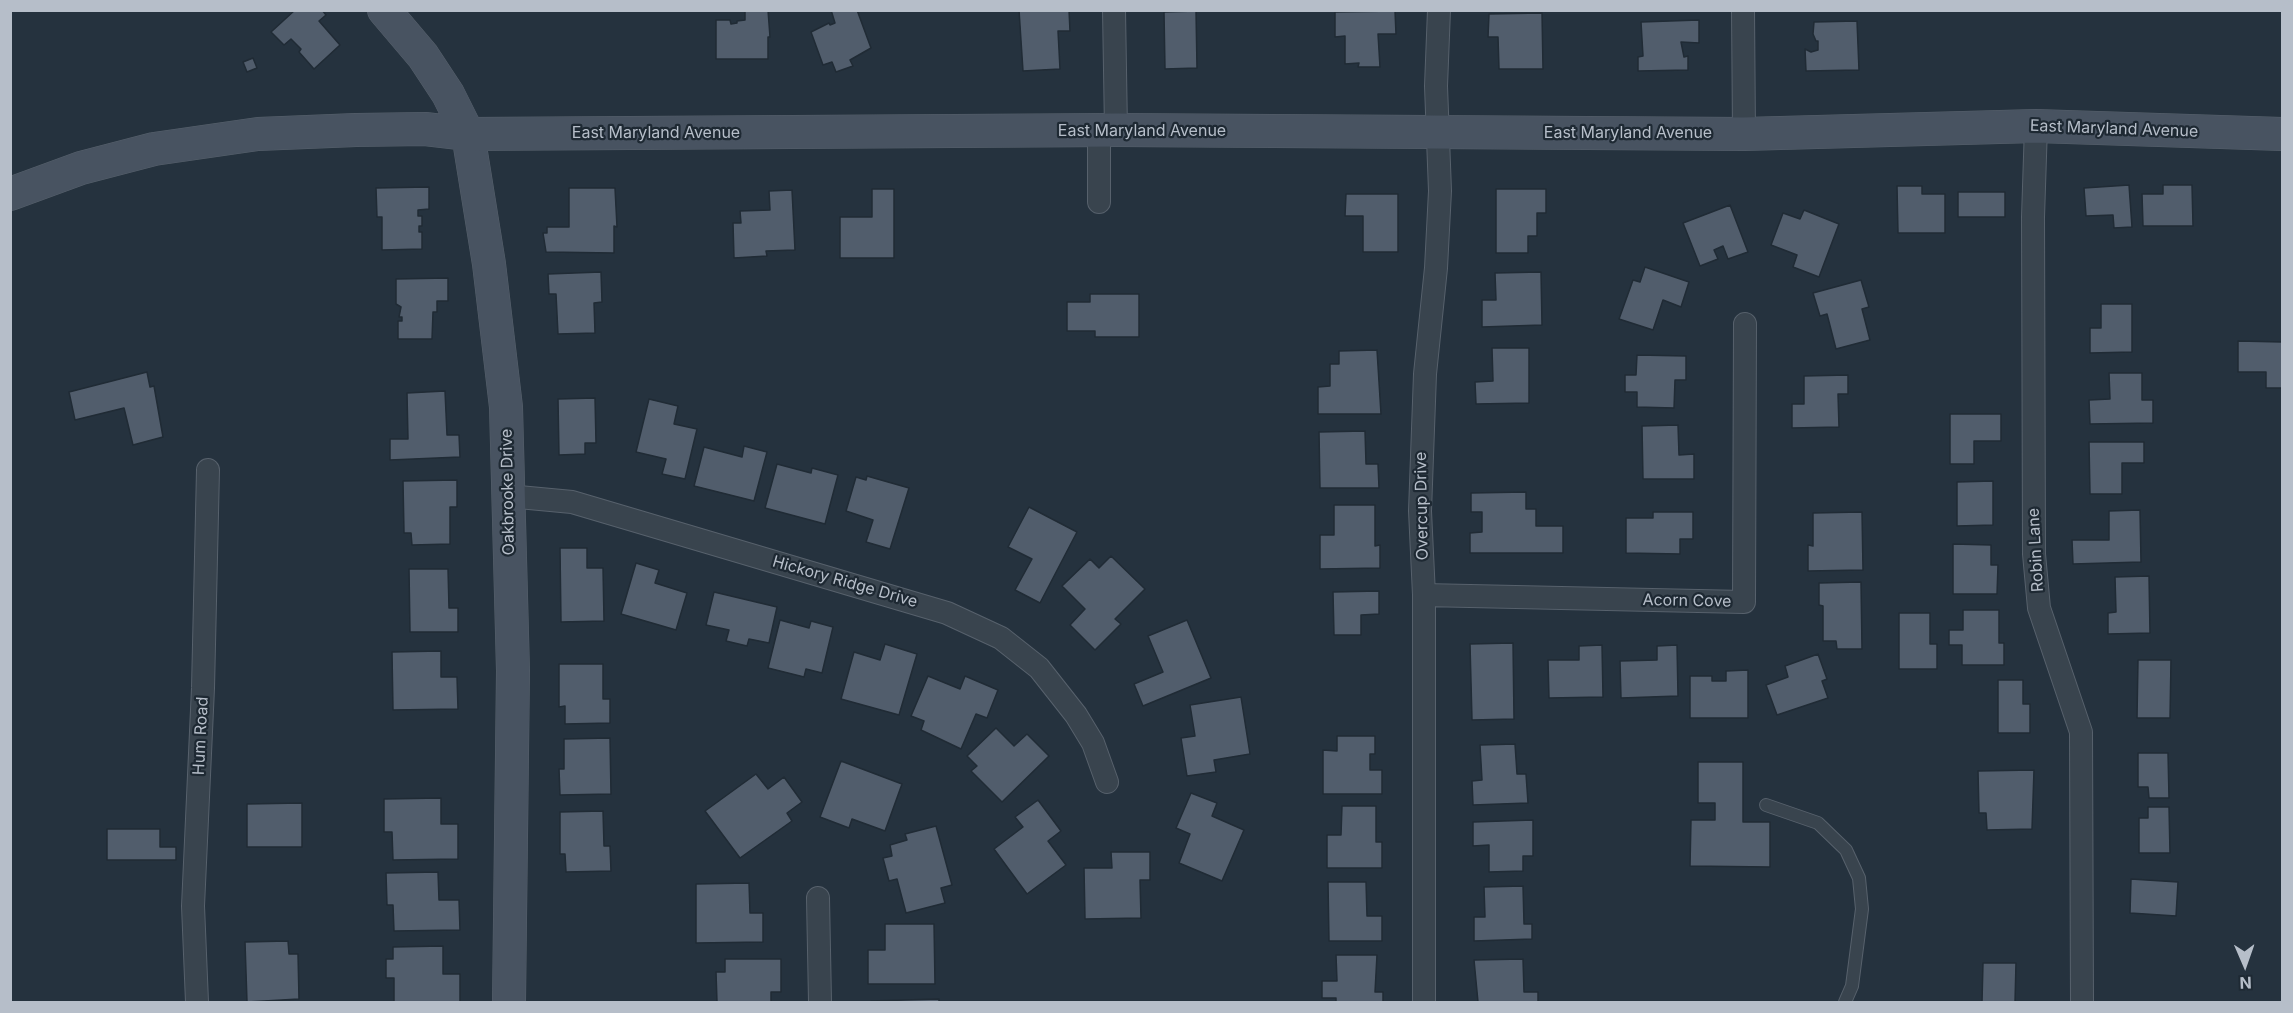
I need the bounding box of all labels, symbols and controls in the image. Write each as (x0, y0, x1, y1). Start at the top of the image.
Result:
street label: East Maryland Avenue (2030, 116, 2198, 142)
street label: East Maryland Avenue (1058, 121, 1226, 141)
street label: East Maryland Avenue (572, 123, 740, 143)
street label: East Maryland Avenue (1544, 123, 1712, 143)
street label: Oakbrooke Drive (497, 428, 519, 556)
street label: Overcup Drive (1411, 452, 1433, 560)
street label: Robin Lane (2024, 508, 2048, 592)
street label: Hickory Ridge Drive (770, 552, 920, 612)
street label: Acorn Cove (1642, 591, 1732, 611)
street label: Hum Road (189, 696, 213, 776)
north arrow (2215, 935, 2275, 995)
text: N (2239, 973, 2252, 993)

